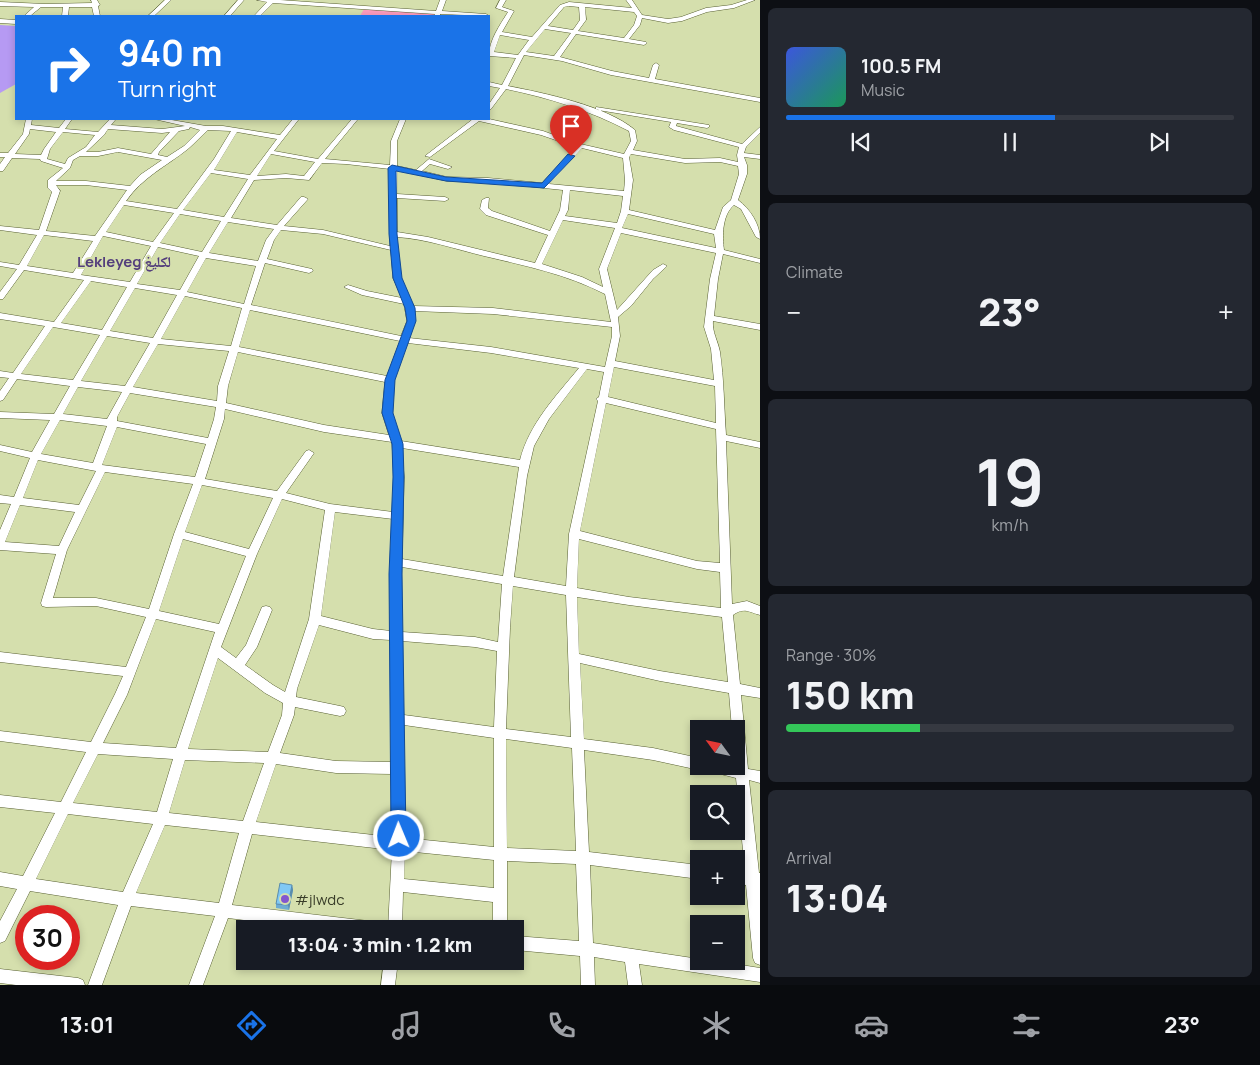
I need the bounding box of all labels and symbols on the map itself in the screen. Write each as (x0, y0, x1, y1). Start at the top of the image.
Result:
pin (550, 105, 592, 156)
district label: Lekleyeg لكليغ (77, 251, 171, 272)
north arrow (690, 720, 745, 775)
position arrow (372, 809, 424, 861)
place label: #jlwdc (295, 889, 344, 910)
marker: #jlwdc (279, 893, 291, 905)
speed limit sign: 30 (15, 905, 80, 970)

